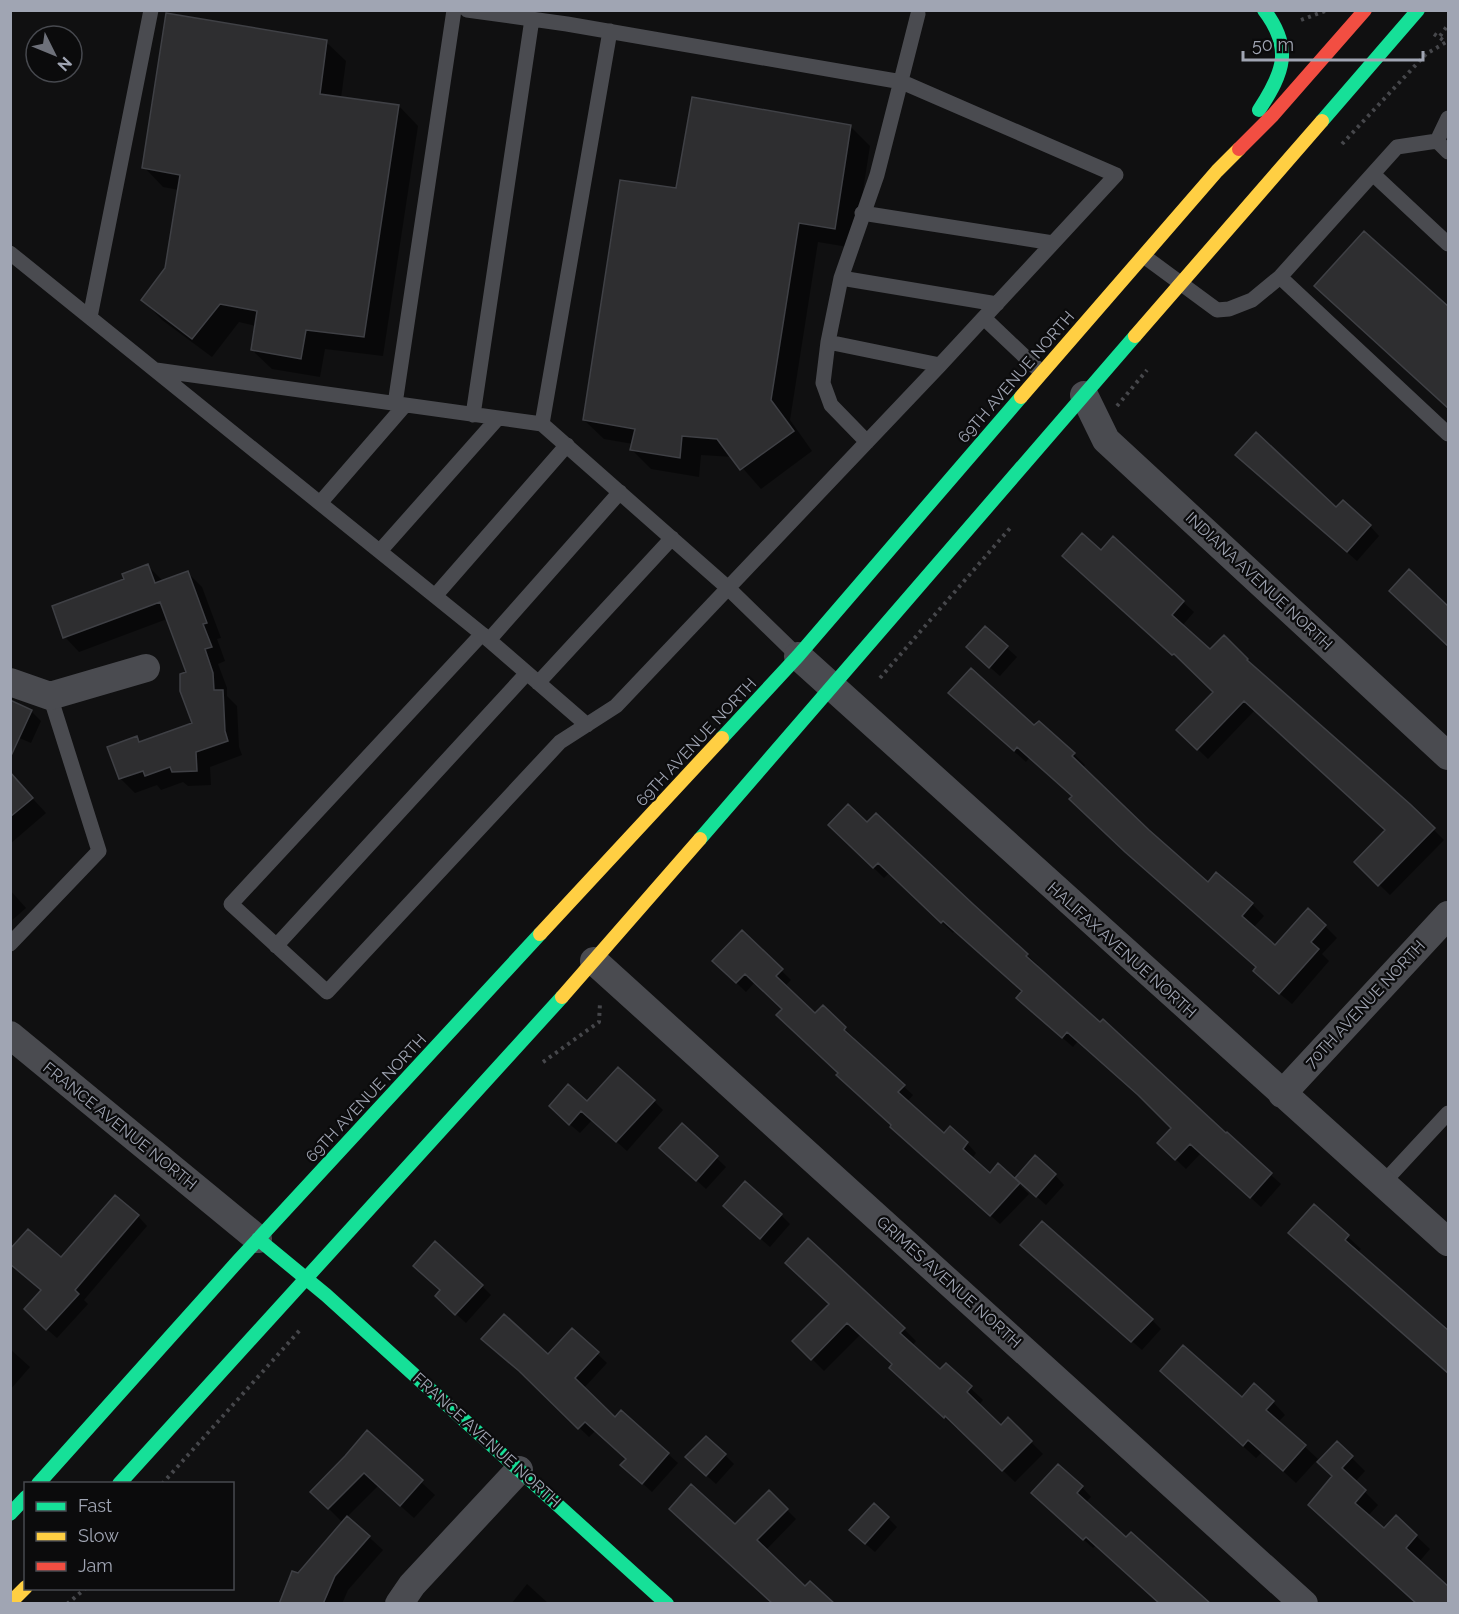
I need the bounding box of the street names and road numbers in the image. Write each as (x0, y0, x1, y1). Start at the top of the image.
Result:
street label: 69TH AVENUE NORTH (954, 307, 1078, 447)
street label: INDIANA AVENUE NORTH (1182, 508, 1336, 654)
street label: 69TH AVENUE NORTH (632, 674, 760, 810)
street label: HALIFAX AVENUE NORTH (1044, 878, 1200, 1022)
street label: 70TH AVENUE NORTH (1301, 936, 1429, 1072)
street label: 69TH AVENUE NORTH (302, 1030, 430, 1166)
street label: FRANCE AVENUE NORTH (39, 1058, 201, 1194)
street label: GRIMES AVENUE NORTH (873, 1212, 1025, 1352)
street label: FRANCE AVENUE NORTH (409, 1369, 565, 1511)

